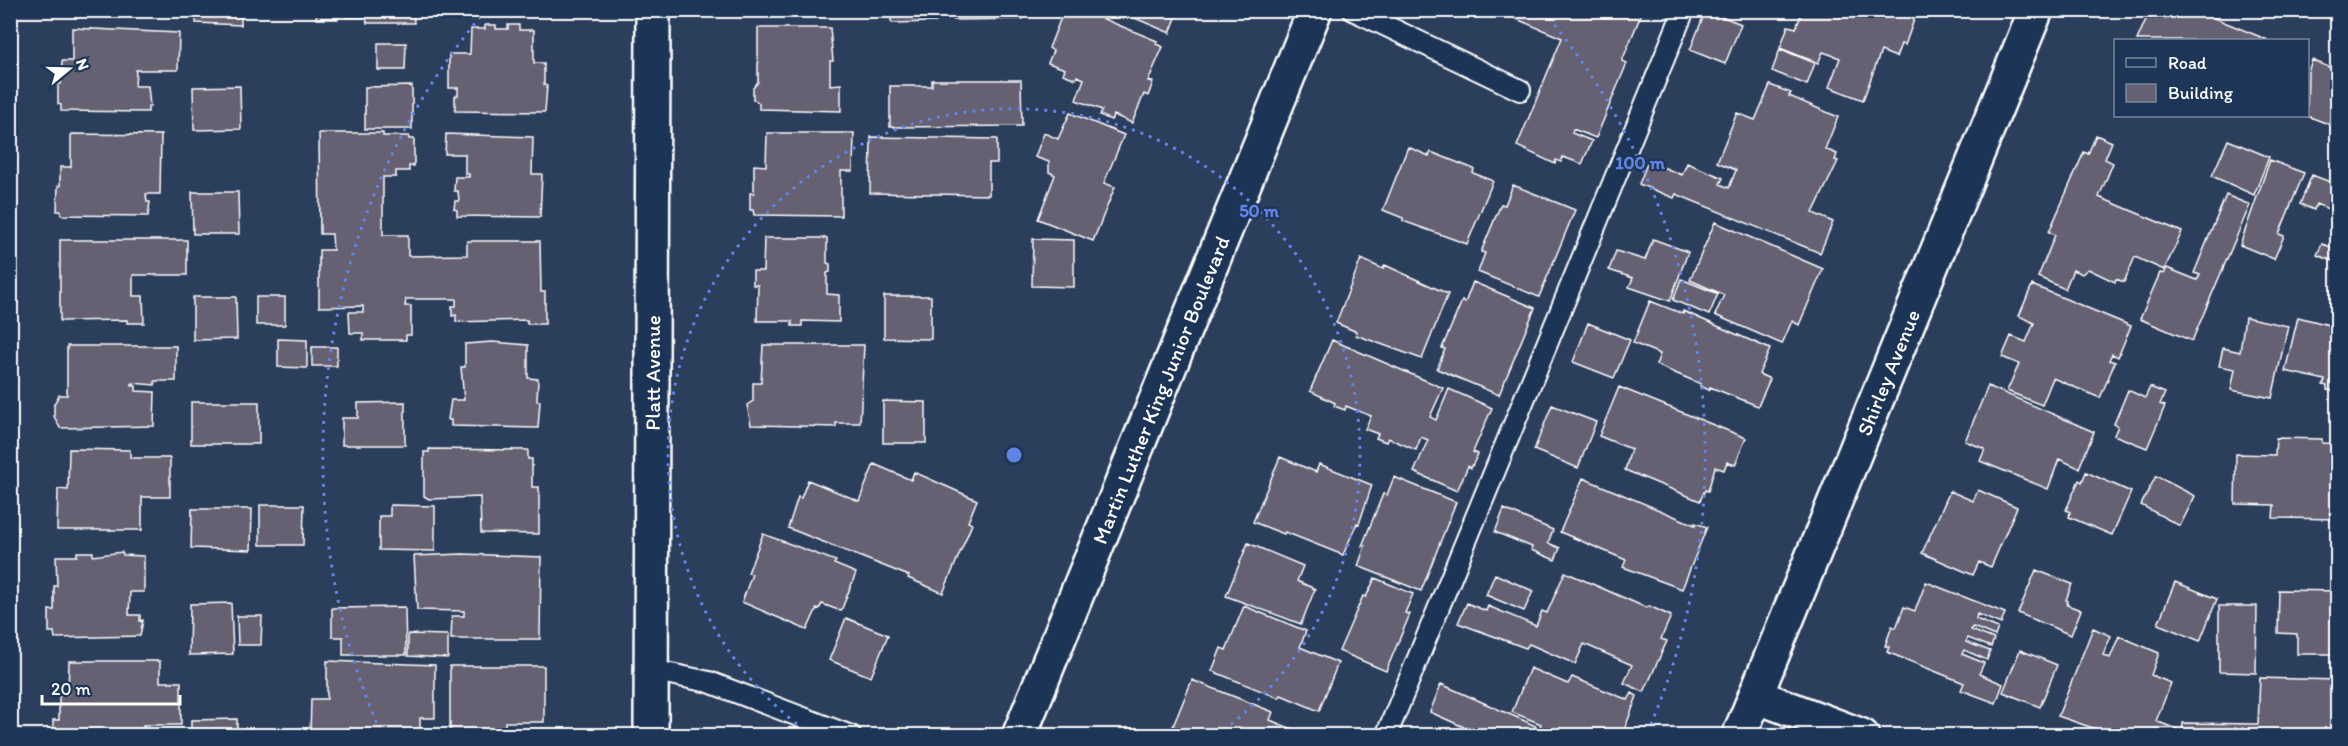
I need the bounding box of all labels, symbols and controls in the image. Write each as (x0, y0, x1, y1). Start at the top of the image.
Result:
north arrow (39, 39, 99, 99)
legend (2114, 39, 2309, 117)
text: Road (2168, 52, 2207, 74)
text: N (72, 56, 93, 72)
text: Building (2168, 82, 2234, 104)
text: 100 m (1615, 152, 1666, 174)
text: 50 m (1239, 200, 1280, 222)
street label: Martin Luther King Junior Boulevard (1086, 232, 1234, 547)
street label: Shirley Avenue (1851, 306, 1925, 439)
street label: Platt Avenue (639, 315, 665, 431)
centre of rings (1004, 445, 1024, 465)
scale bar (42, 668, 180, 706)
text: 20 m (51, 678, 91, 700)

